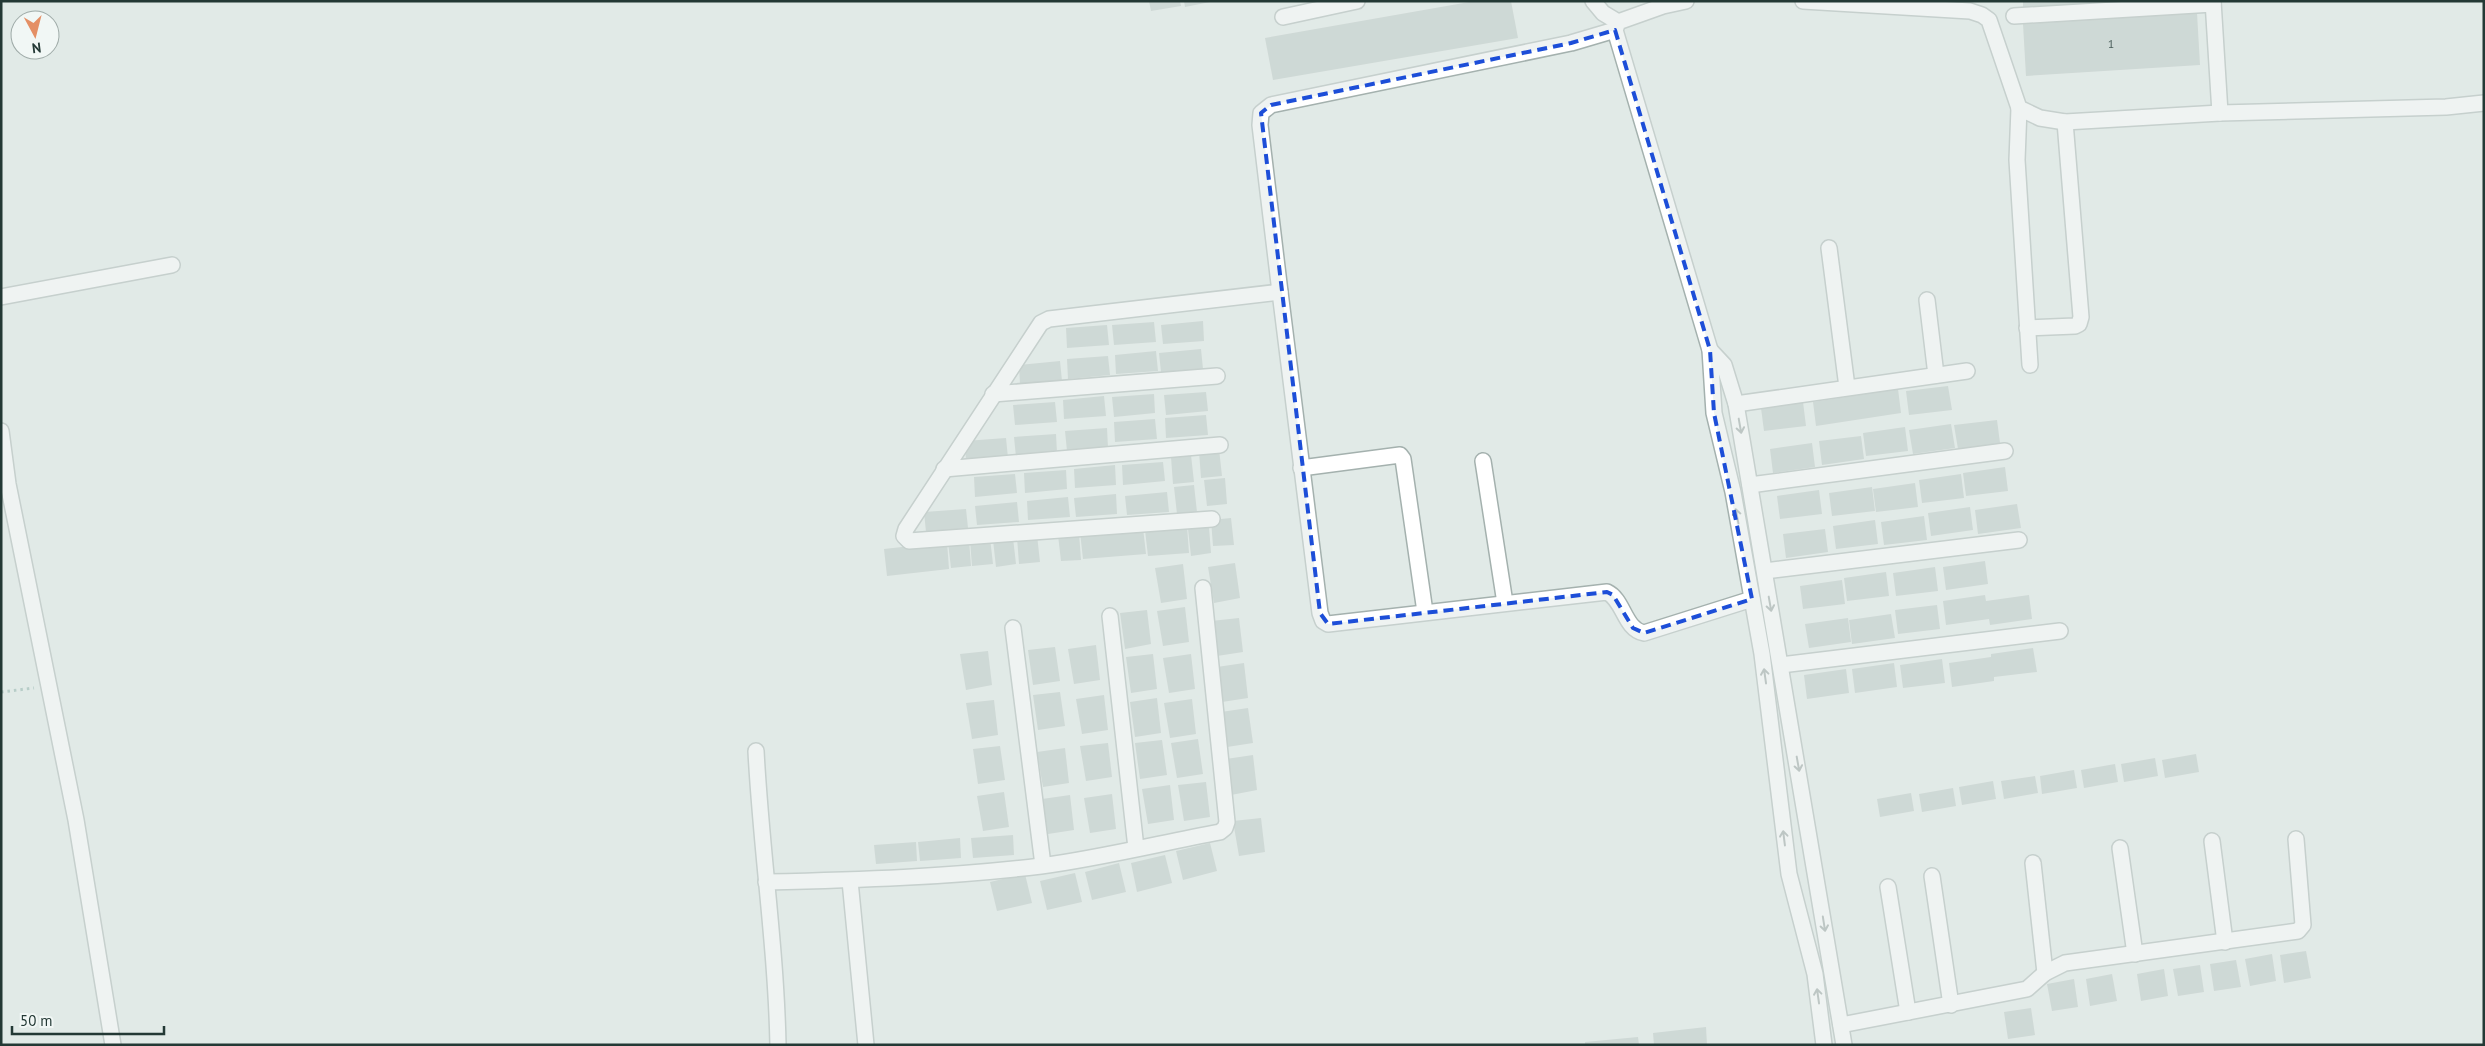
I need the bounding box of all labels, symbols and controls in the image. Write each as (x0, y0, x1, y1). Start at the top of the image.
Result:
north arrow (10, 10, 60, 60)
house number: 1 (2108, 36, 2114, 51)
text: N (31, 38, 42, 57)
one-way arrow (1735, 418, 1745, 434)
one-way arrow (1732, 509, 1742, 525)
one-way arrow (1766, 595, 1776, 611)
one-way arrow (1760, 669, 1770, 685)
one-way arrow (1793, 756, 1803, 772)
one-way arrow (1779, 830, 1789, 846)
one-way arrow (1820, 916, 1830, 932)
one-way arrow (1813, 989, 1823, 1005)
scale bar (12, 1004, 165, 1036)
text: 50 m (20, 1011, 53, 1030)

